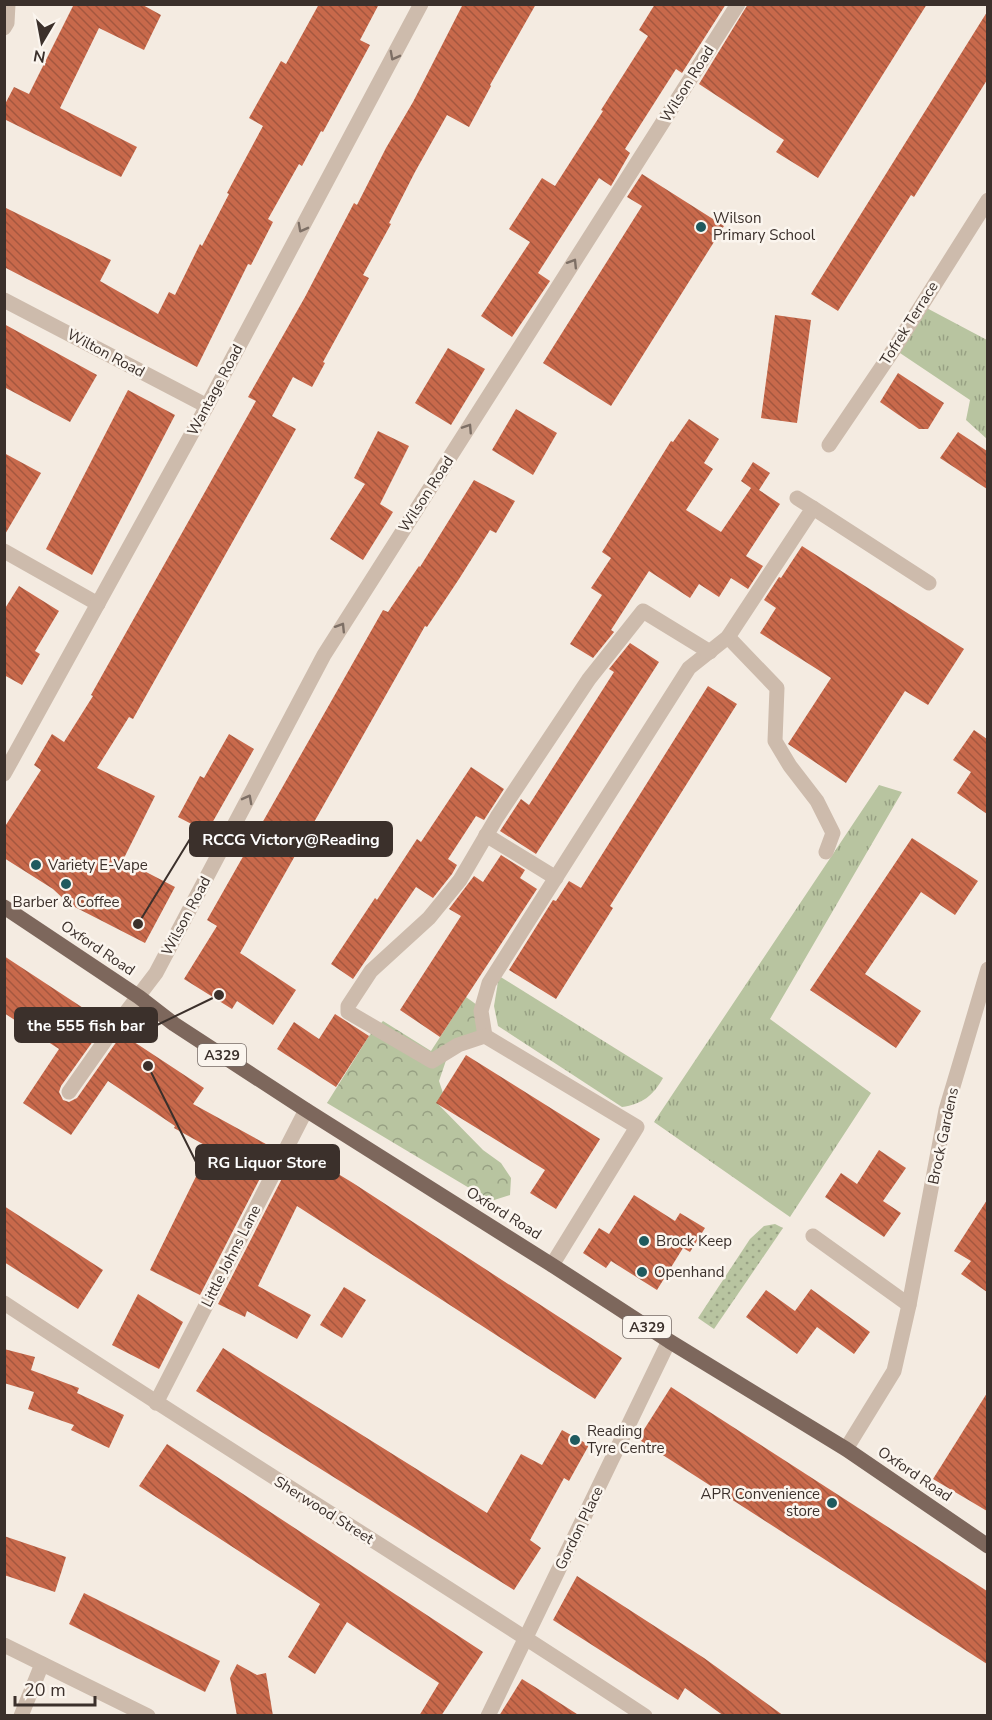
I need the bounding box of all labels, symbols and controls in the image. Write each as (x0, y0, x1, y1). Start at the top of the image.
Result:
north arrow (12, 12, 72, 72)
street label: Wilson Road (655, 42, 719, 126)
text: N (32, 44, 47, 68)
one-way arrow (390, 50, 401, 60)
place label: Wilson Primary School (713, 208, 816, 245)
marker: Wilson Primary School (694, 220, 708, 234)
one-way arrow (298, 222, 309, 232)
one-way arrow (566, 259, 578, 269)
street label: Tofrek Terrace (875, 277, 943, 369)
street label: Wilton Road (64, 324, 148, 382)
street label: Wantage Road (182, 341, 248, 439)
one-way arrow (461, 423, 472, 434)
street label: Wilson Road (394, 452, 458, 536)
one-way arrow (334, 623, 345, 634)
one-way arrow (240, 794, 252, 805)
callout: RCCG Victory@Reading (190, 822, 392, 856)
text: RCCG Victory@Reading (202, 829, 380, 851)
place label: Variety E-Vape (47, 855, 148, 875)
marker: Variety E-Vape (29, 858, 43, 872)
street label: Wilson Road (157, 873, 215, 959)
marker: Barber & Coffee (59, 877, 73, 891)
place label: Barber & Coffee (13, 892, 120, 912)
street label: Oxford Road (57, 916, 139, 980)
callout: the 555 fish bar (15, 1008, 157, 1042)
text: the 555 fish bar (27, 1015, 145, 1037)
road number: A329 (198, 1044, 246, 1066)
street label: Brock Gardens (923, 1086, 963, 1186)
callout: RG Liquor Store (196, 1145, 339, 1179)
text: RG Liquor Store (208, 1152, 327, 1174)
street label: Oxford Road (463, 1182, 545, 1244)
street label: Little Johns Lane (197, 1202, 265, 1310)
place label: Brock Keep (656, 1231, 732, 1251)
marker: Brock Keep (637, 1234, 651, 1248)
place label: Openhand (654, 1262, 725, 1282)
marker: Openhand (635, 1265, 649, 1279)
road number: A329 (623, 1316, 671, 1338)
place label: Reading Tyre Centre (587, 1421, 664, 1458)
marker: Reading Tyre Centre (568, 1433, 582, 1447)
street label: Oxford Road (874, 1442, 956, 1506)
street label: Sherwood Street (270, 1471, 378, 1549)
street label: Gordon Place (550, 1483, 608, 1573)
place label: APR Convenience store (700, 1484, 820, 1521)
marker: APR Convenience store (825, 1496, 839, 1510)
scale bar (15, 1669, 94, 1707)
text: 20 m (24, 1678, 66, 1702)

